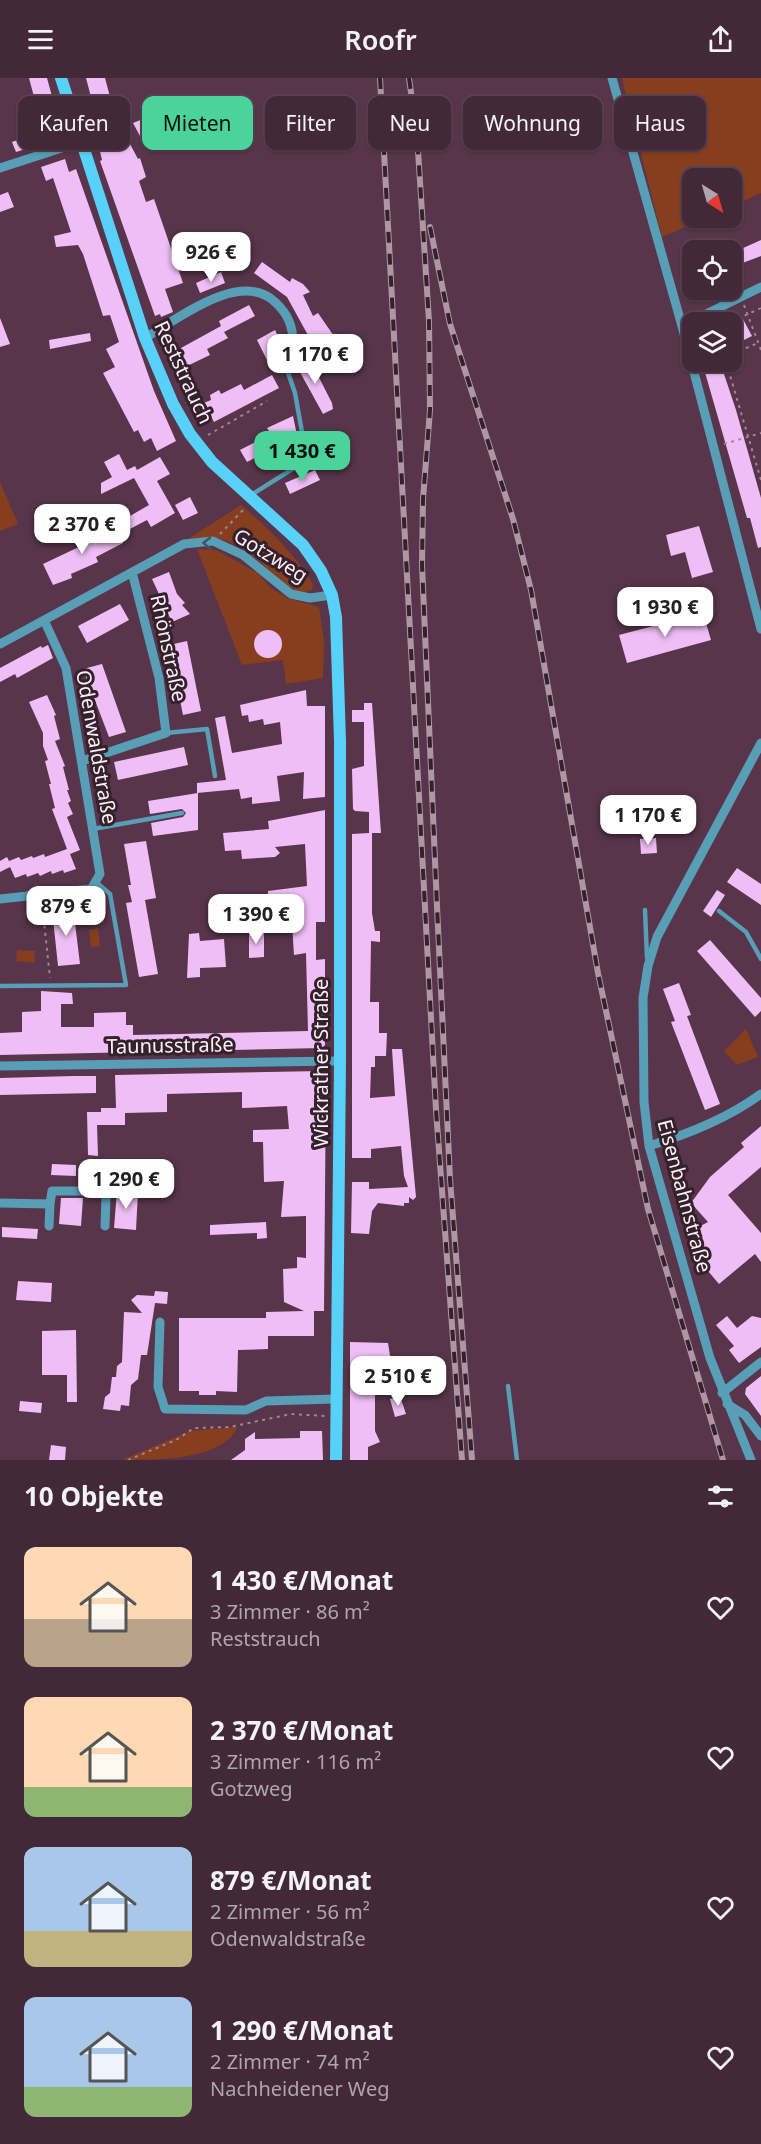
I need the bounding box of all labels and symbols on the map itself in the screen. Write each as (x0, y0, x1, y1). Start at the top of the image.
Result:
north arrow (682, 168, 742, 228)
pin: 926 € (169, 232, 253, 283)
street label: Reststrauch (148, 316, 220, 428)
pin: 1 170 € (260, 334, 370, 385)
pin: 1 430 € (247, 431, 357, 482)
pin: 2 370 € (27, 504, 137, 555)
street label: Gotzweg (229, 522, 313, 588)
one-way arrow (202, 536, 211, 549)
pin: 1 930 € (610, 587, 720, 638)
street label: Rhönstraße (144, 592, 194, 704)
street label: Odenwaldstraße (70, 668, 124, 826)
pin: 1 170 € (593, 795, 703, 846)
pin: 879 € (24, 886, 108, 937)
pin: 1 390 € (201, 894, 311, 945)
street label: Wickrather Straße (307, 979, 334, 1147)
street label: Taunusstraße (106, 1030, 234, 1060)
street label: Eisenbahnstraße (652, 1116, 718, 1276)
pin: 1 290 € (71, 1159, 181, 1210)
pin: 2 510 € (343, 1356, 453, 1407)

